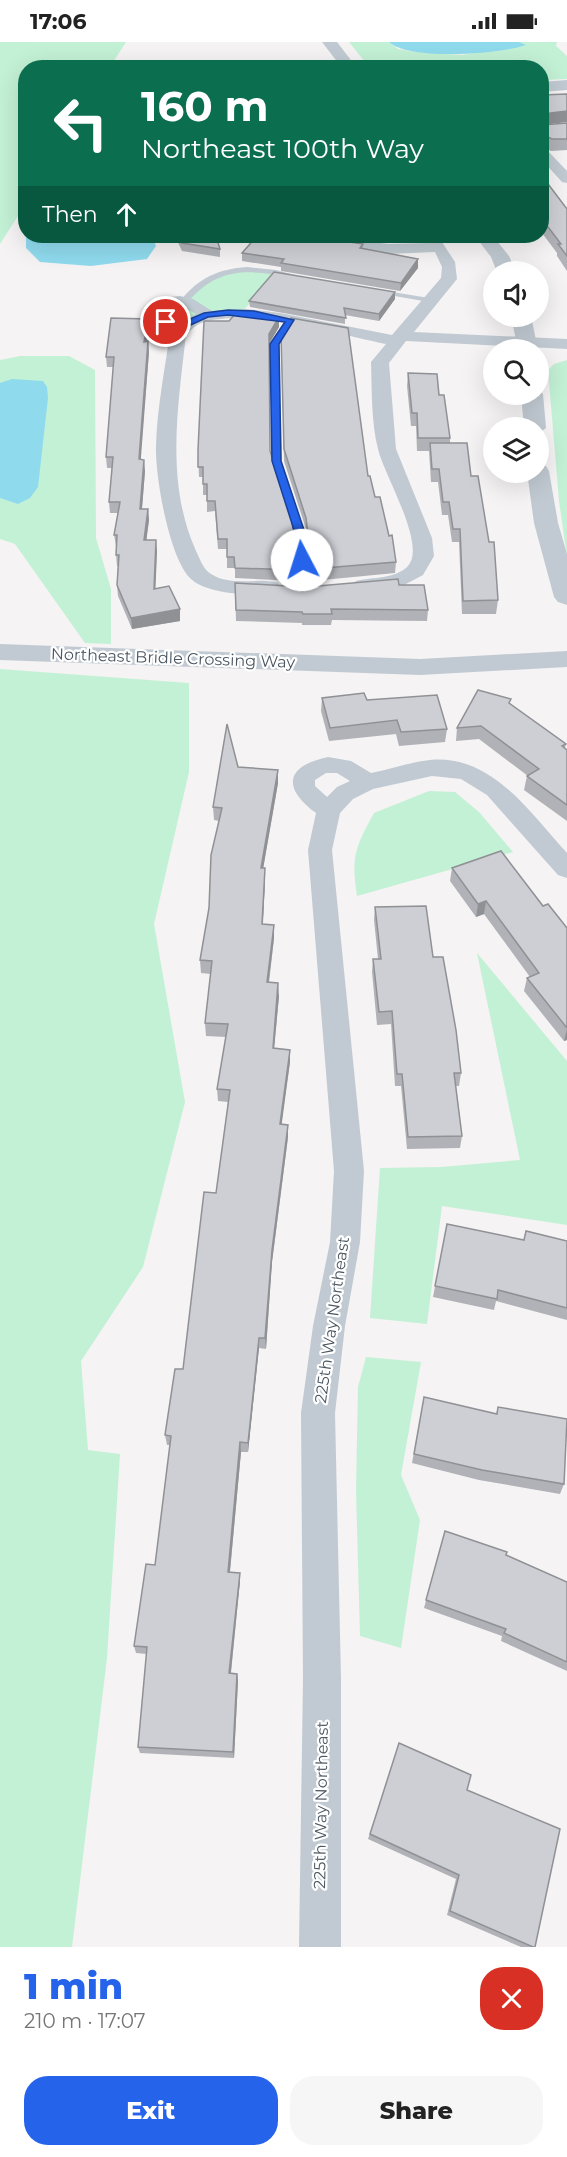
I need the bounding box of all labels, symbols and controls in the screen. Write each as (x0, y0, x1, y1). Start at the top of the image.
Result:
text: 17:06 (30, 8, 87, 35)
text: 160 m (141, 80, 269, 132)
icon: left (42, 84, 120, 162)
text: Northeast 100th Way (141, 132, 424, 165)
icon: ahead (110, 198, 143, 231)
text: Then (42, 201, 98, 228)
map controls (483, 261, 549, 483)
button: sound (483, 261, 549, 327)
pin (140, 296, 191, 347)
icon: arrive (149, 305, 182, 338)
button: search (483, 339, 549, 405)
button: layers (483, 417, 549, 483)
position arrow (270, 528, 334, 592)
street label: Northeast Bridle Crossing Way (51, 644, 296, 672)
street label: 225th Way Northeast (311, 1235, 353, 1404)
street label: 225th Way Northeast (310, 1720, 332, 1889)
text: 1 min (24, 1964, 123, 2008)
button: close (480, 1967, 543, 2030)
text: 210 m · 17:07 (24, 2009, 146, 2033)
button: Exit (24, 2076, 278, 2145)
button: Share (290, 2076, 543, 2145)

